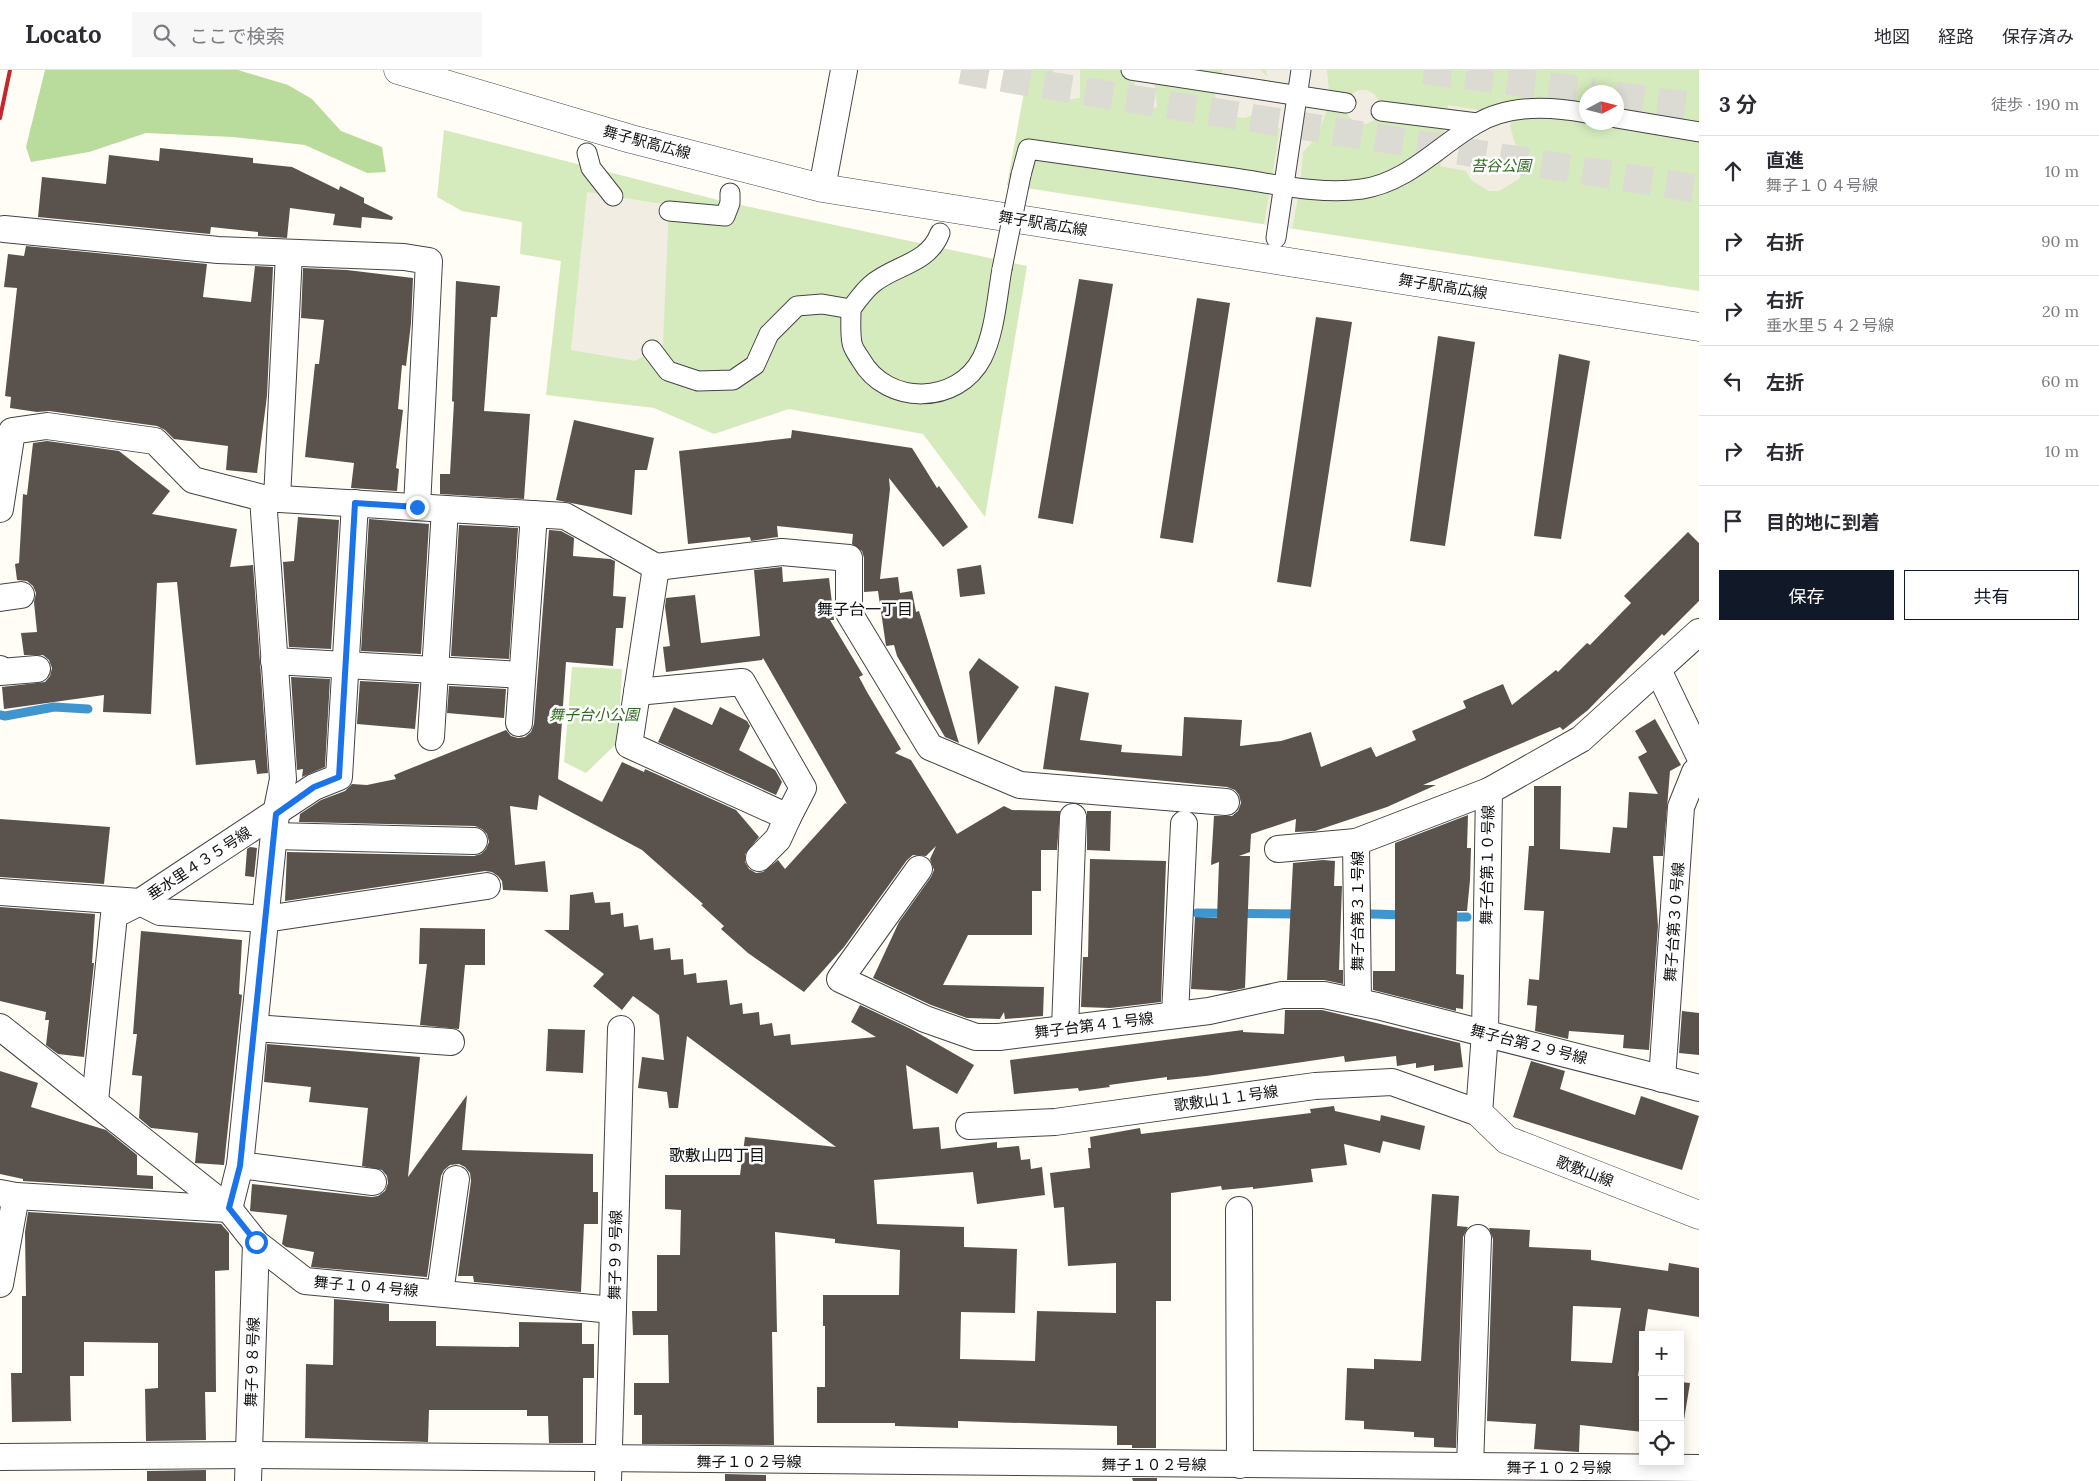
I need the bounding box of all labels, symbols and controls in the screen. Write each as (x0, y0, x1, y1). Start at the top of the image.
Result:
search box (132, 12, 482, 57)
text: Locato (25, 19, 102, 50)
icon: search (150, 21, 178, 49)
text: ここで検索 (190, 24, 285, 48)
text: 地図 (1874, 25, 1910, 48)
text: 経路 (1938, 25, 1974, 48)
text: 保存済み (2002, 25, 2074, 48)
north arrow (1579, 85, 1624, 130)
text: 3 分 (1719, 91, 1757, 118)
text: 徒歩 · 190 m (1991, 94, 2079, 114)
street label: 舞子駅高広線 (601, 121, 693, 163)
text: 直進 (1766, 148, 1804, 172)
park label: 苔谷公園 (1471, 156, 1533, 175)
icon: ahead (1719, 157, 1747, 185)
text: 10 m (2045, 161, 2079, 181)
text: 舞子１０４号線 (1766, 175, 1878, 195)
street label: 舞子駅高広線 (997, 207, 1089, 239)
icon: right (1719, 227, 1747, 255)
text: 右折 (1766, 230, 1804, 254)
text: 90 m (2041, 231, 2079, 251)
street label: 舞子駅高広線 (1397, 270, 1489, 302)
text: 右折 (1766, 288, 1804, 312)
icon: right (1719, 297, 1747, 325)
text: 20 m (2042, 301, 2079, 321)
text: 垂水里５４２号線 (1766, 315, 1894, 335)
icon: left (1719, 367, 1747, 395)
text: 左折 (1766, 370, 1804, 394)
text: 60 m (2041, 371, 2079, 391)
icon: right (1719, 437, 1747, 465)
text: 右折 (1766, 440, 1804, 464)
text: 10 m (2045, 441, 2079, 461)
route end (406, 496, 429, 519)
icon: arrive (1719, 507, 1747, 535)
text: 目的地に到着 (1766, 510, 1880, 534)
button: 保存 (1719, 570, 1894, 620)
button: 共有 (1904, 570, 2079, 620)
district label: 舞子台一丁目 (817, 599, 913, 619)
park label: 舞子台小公園 (549, 705, 641, 724)
street label: 舞子台第１０号線 (1476, 805, 1498, 925)
street label: 垂水里４３５号線 (143, 822, 255, 904)
street label: 舞子台第３１号線 (1348, 851, 1367, 971)
street label: 舞子台第３０号線 (1660, 861, 1688, 983)
street label: 舞子台第４１号線 (1033, 1008, 1155, 1042)
street label: 舞子台第２９号線 (1468, 1020, 1590, 1068)
street label: 歌敷山１１号線 (1173, 1081, 1279, 1115)
district label: 歌敷山四丁目 (669, 1145, 765, 1165)
street label: 歌敷山線 (1554, 1151, 1616, 1191)
street label: 舞子９９号線 (605, 1210, 625, 1300)
route start (245, 1231, 268, 1254)
street label: 舞子１０４号線 (313, 1272, 419, 1300)
street label: 舞子９８号線 (241, 1317, 263, 1407)
map controls (1639, 1331, 1684, 1466)
button: + (1639, 1331, 1684, 1376)
button: − (1639, 1376, 1684, 1421)
button: locate (1639, 1421, 1684, 1466)
street label: 舞子１０２号線 (696, 1452, 802, 1471)
street label: 舞子１０２号線 (1101, 1455, 1207, 1474)
street label: 舞子１０２号線 (1506, 1458, 1612, 1477)

